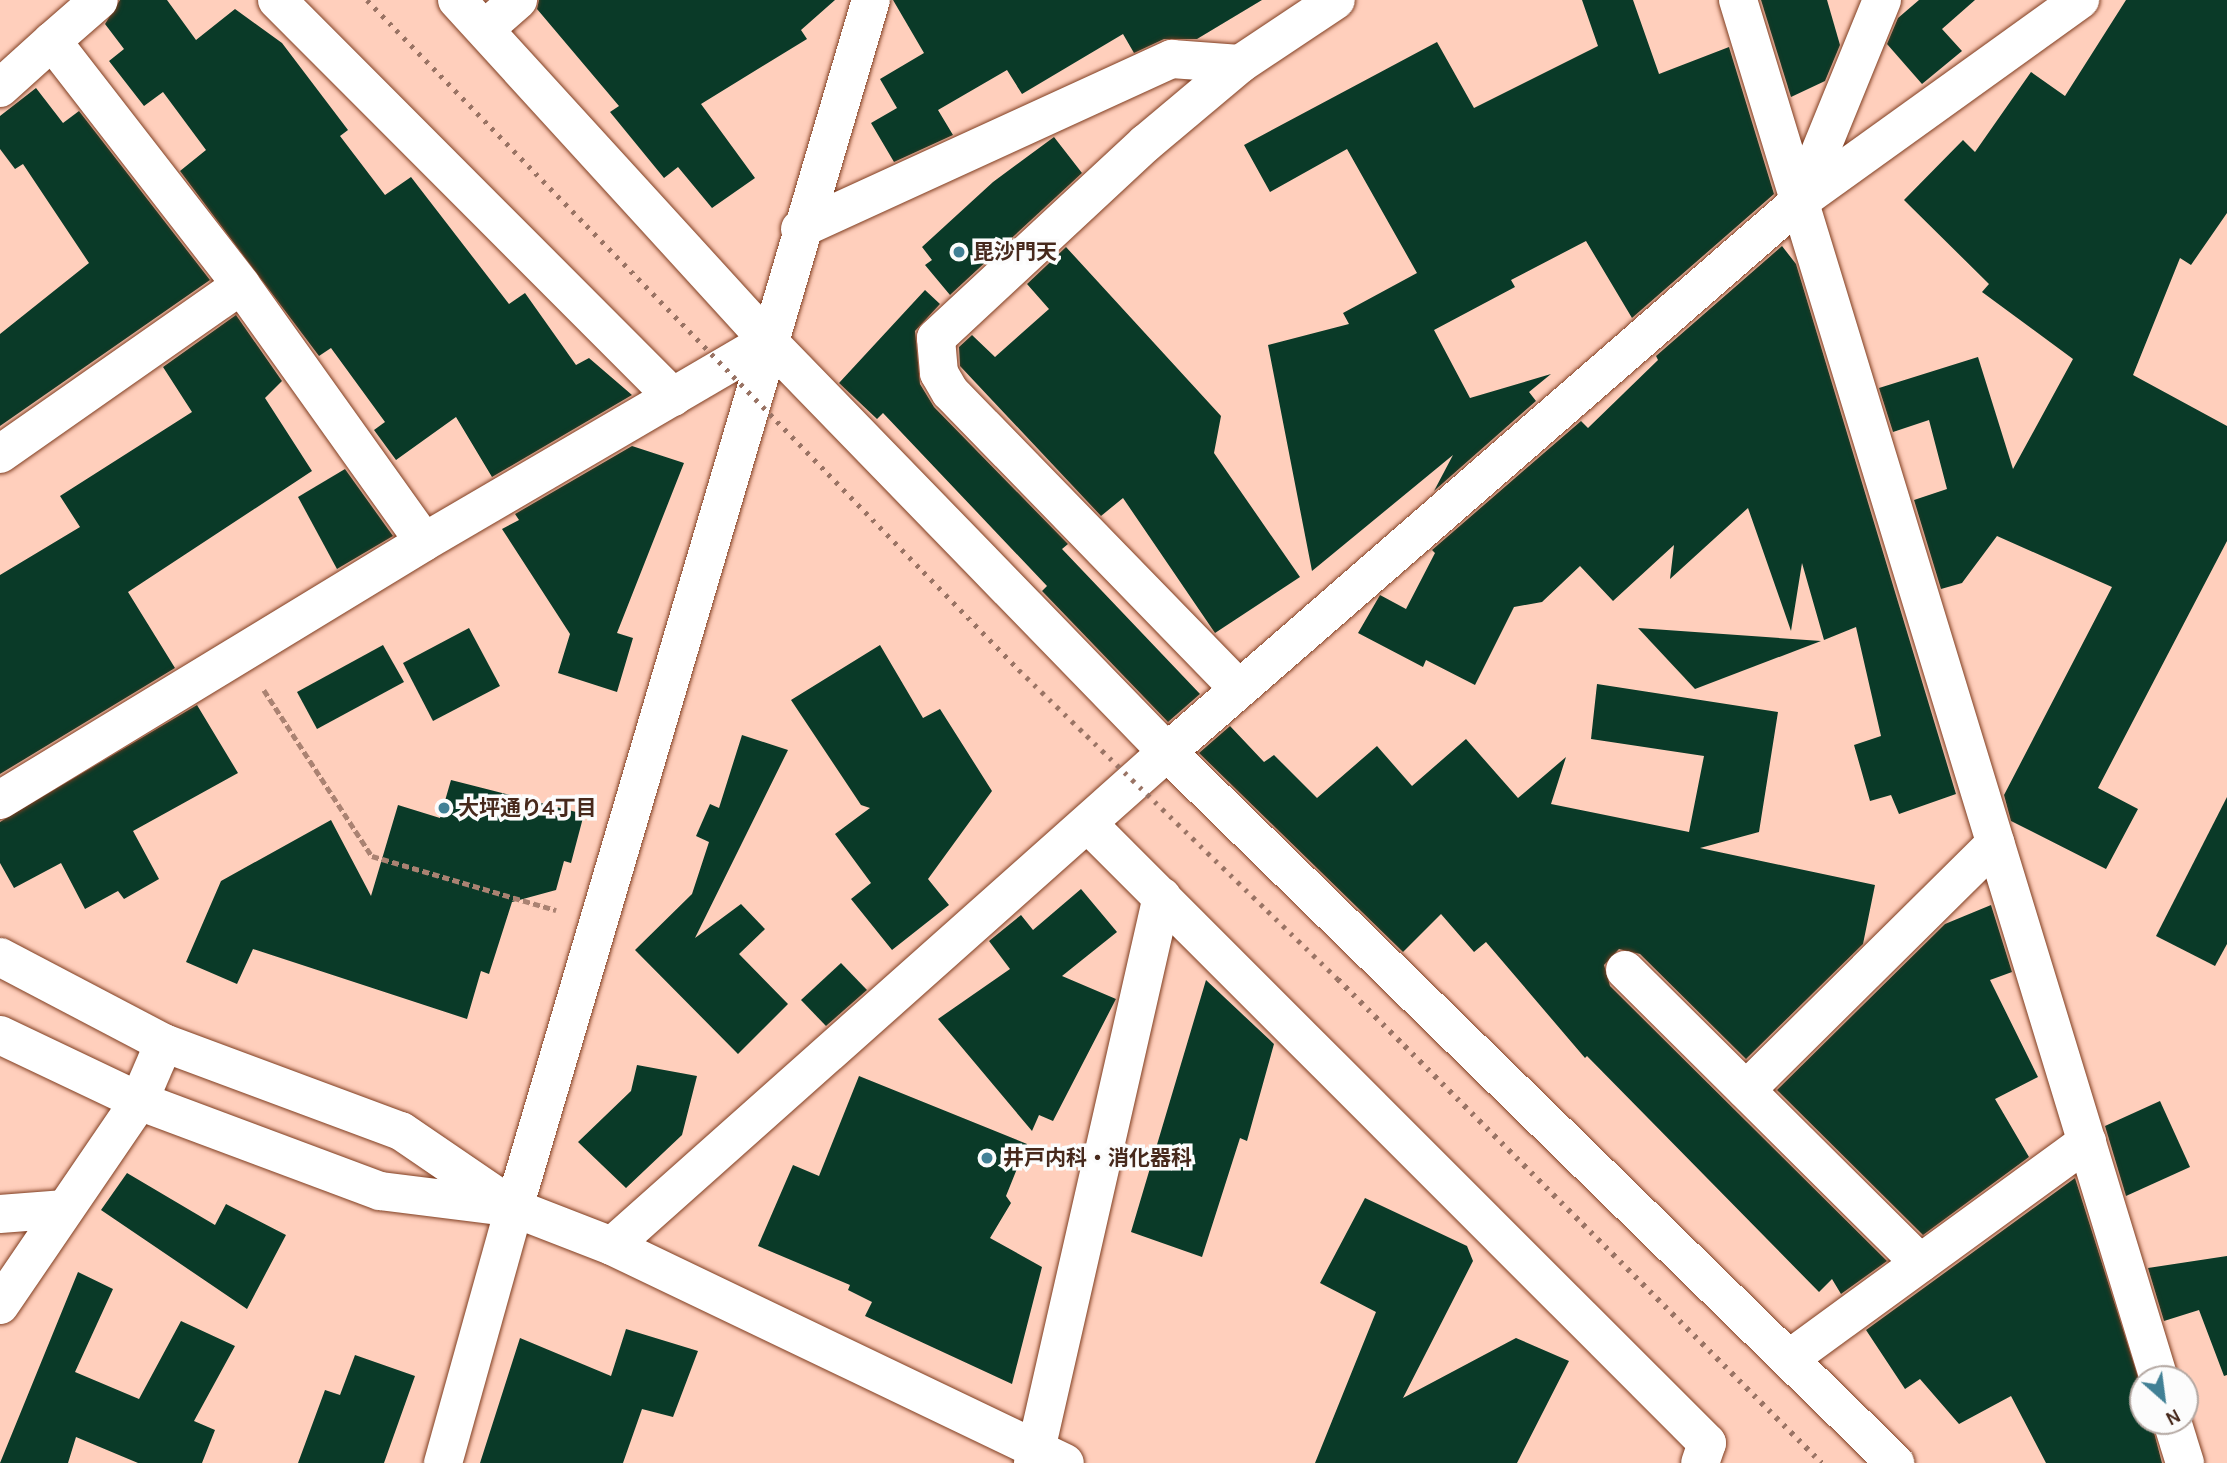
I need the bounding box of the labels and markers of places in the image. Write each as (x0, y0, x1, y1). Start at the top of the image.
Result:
place label: 毘沙門天 (973, 239, 1057, 265)
marker: 毘沙門天 (951, 244, 967, 260)
place label: 大坪通り4丁目 (458, 795, 596, 821)
marker: 大坪通り4丁目 (436, 800, 452, 816)
place label: 井戸内科・消化器科 (1003, 1145, 1192, 1171)
marker: 井戸内科・消化器科 (977, 1148, 997, 1168)

